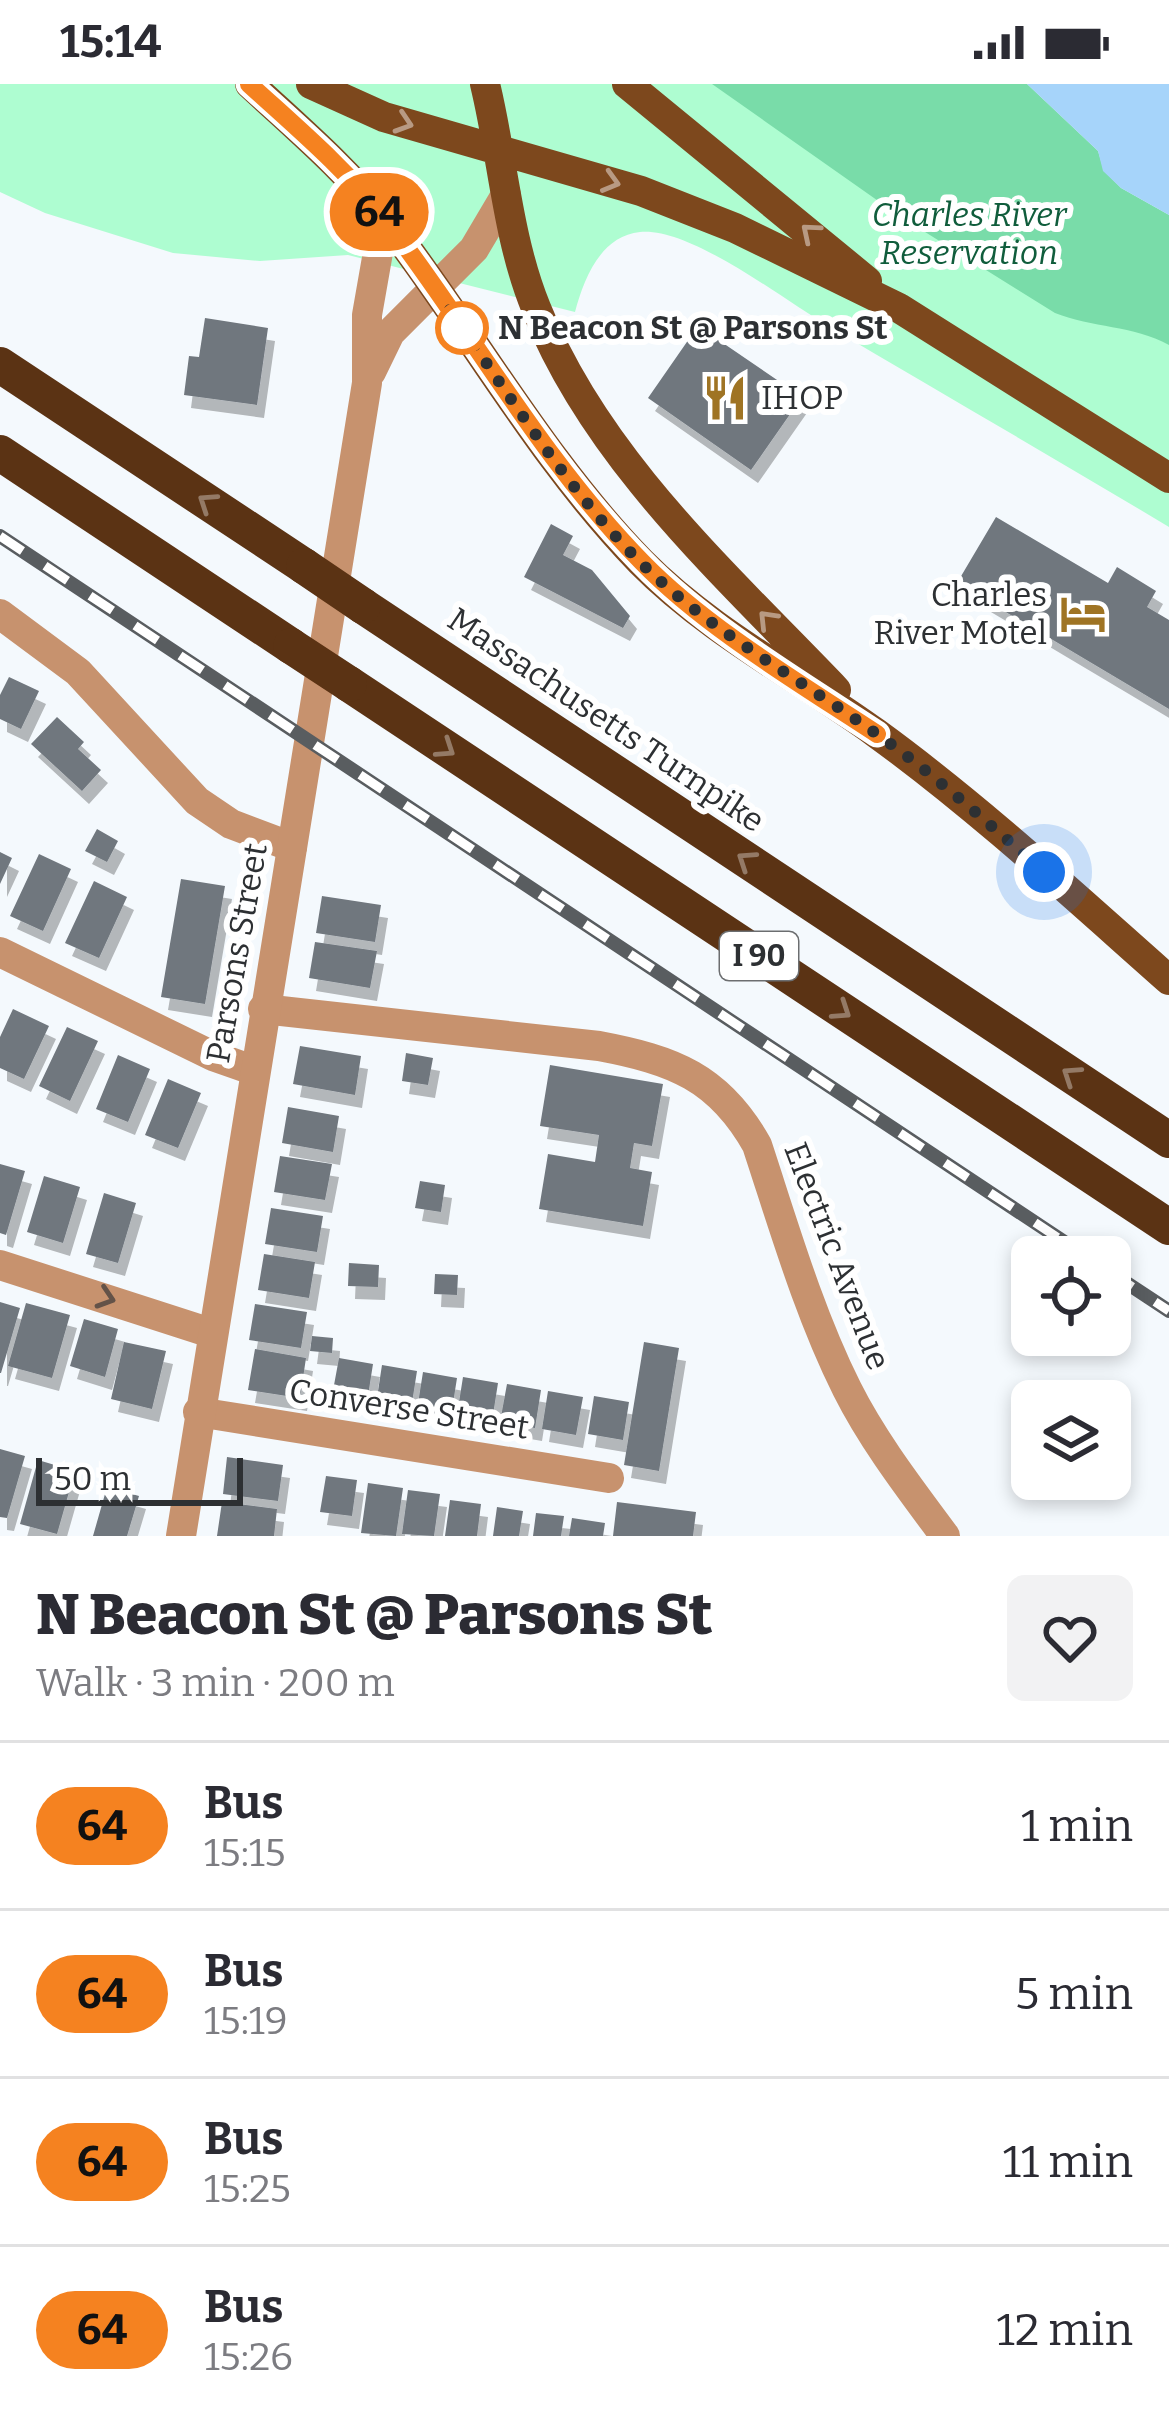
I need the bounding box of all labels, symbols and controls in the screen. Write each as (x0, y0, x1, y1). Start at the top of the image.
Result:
text: 15:14 (60, 15, 161, 69)
one-way arrow (393, 109, 414, 134)
one-way arrow (600, 168, 621, 193)
line badge: 64 (325, 173, 433, 251)
text: 64 (354, 187, 404, 237)
park label: Charles River Reservation (872, 195, 1068, 273)
one-way arrow (802, 225, 824, 247)
marker: N Beacon St @ Parsons St (437, 303, 487, 353)
place label: N Beacon St @ Parsons St (498, 308, 888, 348)
restaurant icon: IHOP (700, 373, 750, 423)
place label: IHOP (761, 378, 843, 418)
one-way arrow (198, 494, 220, 516)
place label: Charles River Motel (874, 575, 1047, 653)
hotel icon: Charles River Motel (1058, 589, 1108, 639)
street label: Massachusetts Turnpike (440, 599, 772, 841)
one-way arrow (760, 611, 782, 633)
one-way arrow (433, 734, 455, 756)
street label: Parsons Street (198, 840, 276, 1066)
your location (1014, 842, 1074, 902)
one-way arrow (738, 852, 760, 874)
road number: I 90 (720, 932, 798, 980)
one-way arrow (828, 996, 850, 1018)
one-way arrow (1063, 1068, 1085, 1090)
street label: Electric Avenue (775, 1137, 899, 1375)
map controls (1011, 1236, 1131, 1500)
button: locate (1011, 1236, 1131, 1356)
one-way arrow (94, 1284, 115, 1309)
street label: Converse Street (286, 1370, 532, 1448)
button: layers (1011, 1380, 1131, 1500)
scale bar (36, 1452, 243, 1505)
text: 50 m (54, 1459, 131, 1499)
button: heart (1007, 1575, 1133, 1701)
text: N Beacon St @ Parsons St (36, 1581, 713, 1649)
text: Walk · 3 min · 200 m (36, 1660, 395, 1706)
text: Bus (204, 1776, 283, 1830)
text: 1 min (1021, 1799, 1133, 1853)
text: 64 (77, 1801, 127, 1851)
text: 15:15 (204, 1830, 286, 1876)
text: Bus (204, 1944, 283, 1998)
text: 5 min (1015, 1967, 1133, 2021)
text: 64 (77, 1969, 127, 2019)
text: 15:19 (204, 1998, 288, 2044)
text: Bus (204, 2112, 283, 2166)
text: 11 min (1003, 2135, 1133, 2189)
text: 64 (77, 2137, 127, 2187)
text: 15:25 (204, 2166, 291, 2212)
text: Bus (204, 2280, 283, 2334)
text: 12 min (996, 2303, 1133, 2357)
text: 64 (77, 2305, 127, 2355)
text: 15:26 (204, 2334, 293, 2380)

